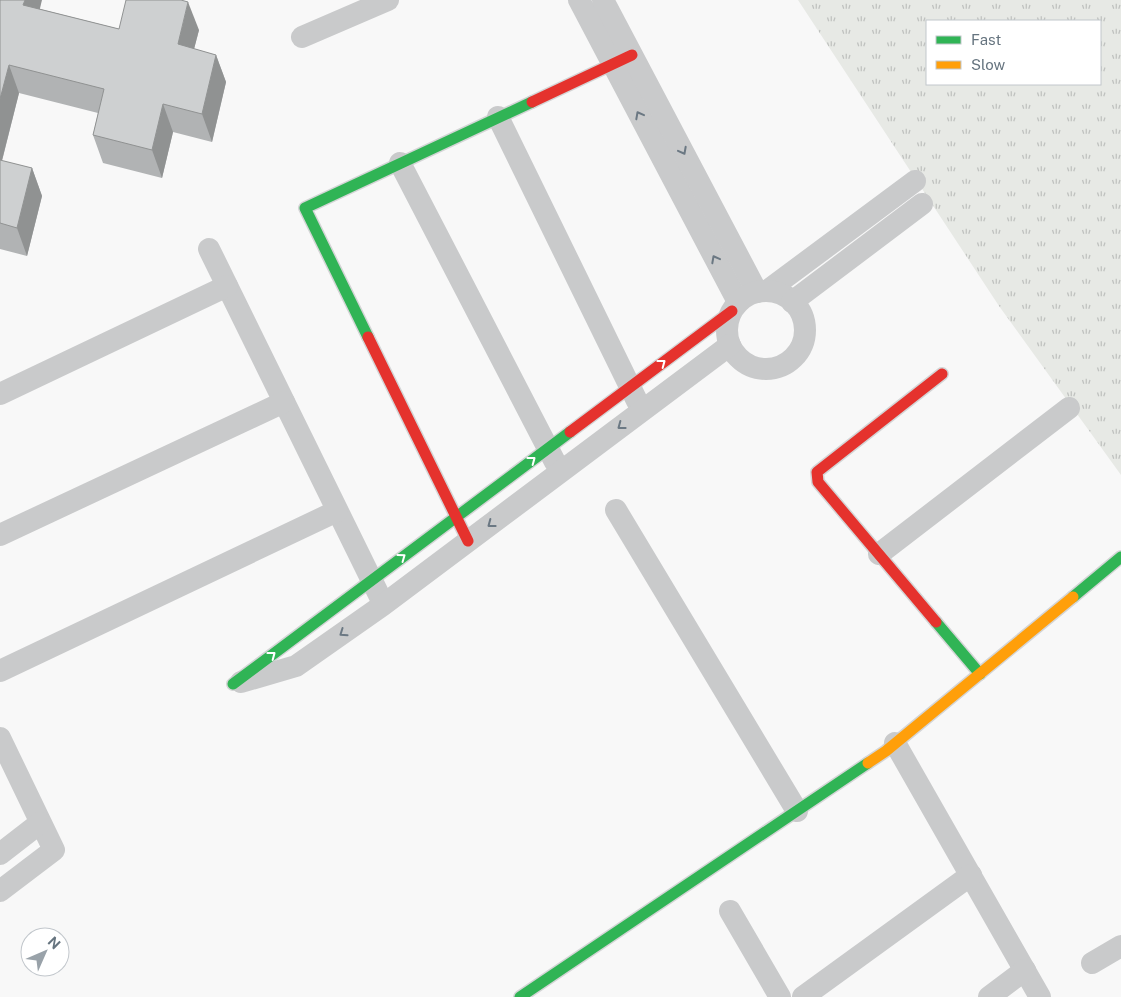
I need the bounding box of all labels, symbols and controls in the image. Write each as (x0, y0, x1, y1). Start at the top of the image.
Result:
legend (926, 20, 1101, 85)
text: Fast (971, 31, 1001, 48)
text: Slow (971, 56, 1006, 73)
one-way arrow (635, 111, 645, 120)
one-way arrow (676, 146, 686, 155)
one-way arrow (711, 255, 721, 264)
one-way arrow (656, 360, 666, 369)
one-way arrow (618, 421, 627, 429)
one-way arrow (526, 458, 535, 466)
one-way arrow (487, 518, 497, 527)
one-way arrow (396, 555, 405, 563)
one-way arrow (340, 627, 349, 636)
one-way arrow (266, 652, 276, 661)
north arrow (20, 927, 70, 977)
text: N (45, 933, 64, 952)

